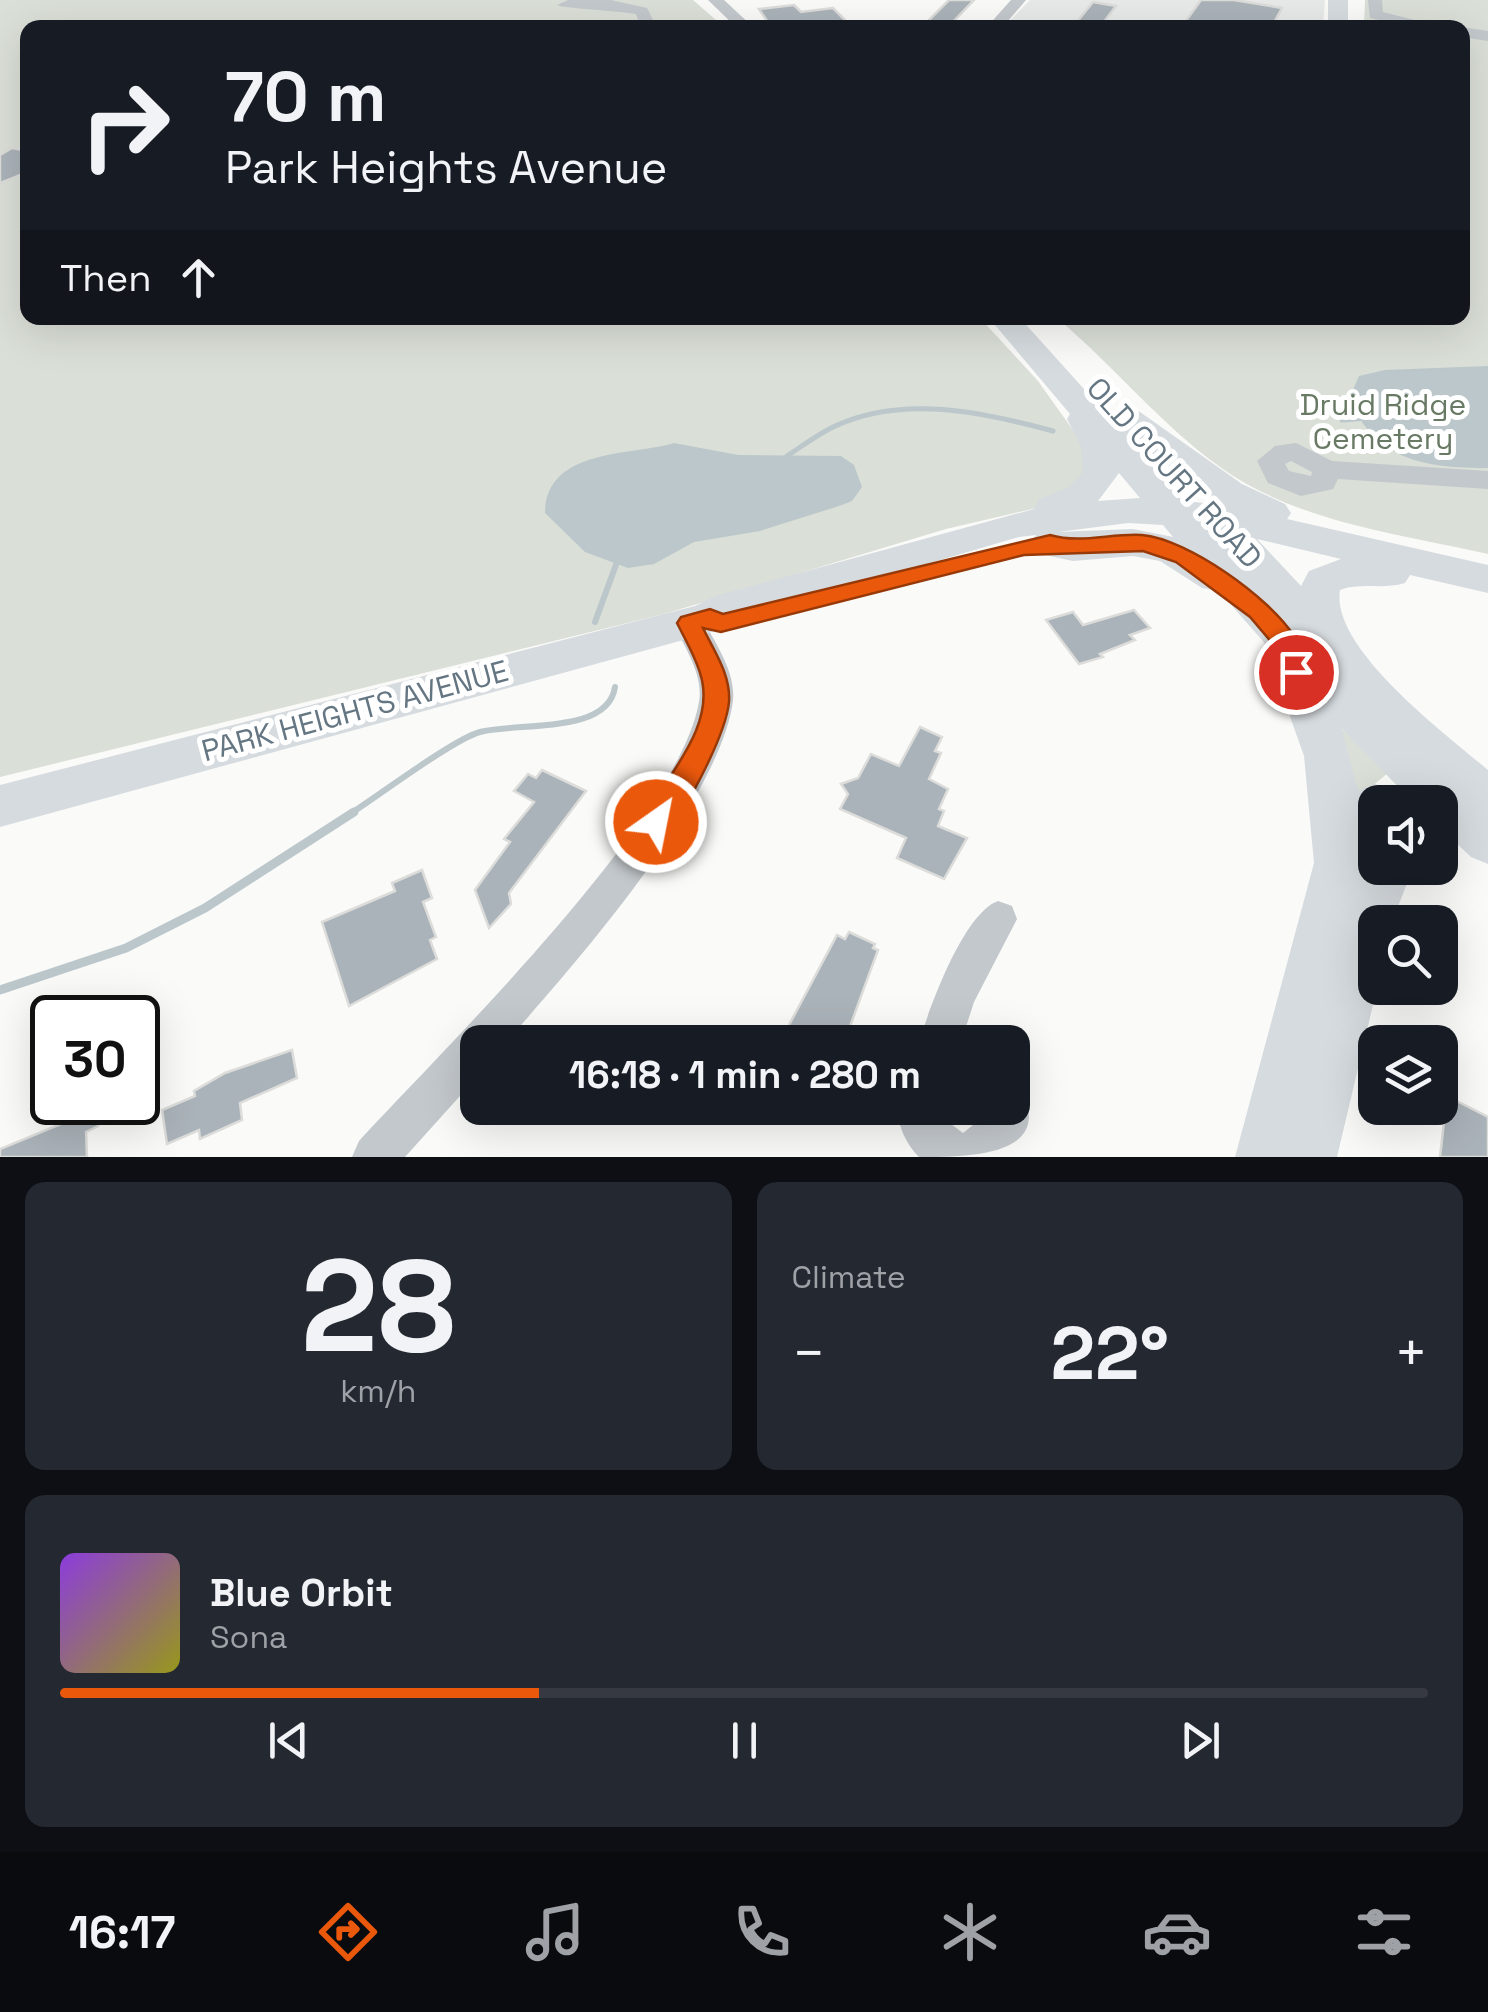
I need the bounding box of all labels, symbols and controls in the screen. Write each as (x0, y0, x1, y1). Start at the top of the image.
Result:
text: 70 m (225, 52, 386, 141)
icon: right (60, 60, 190, 190)
text: Park Heights Avenue (225, 139, 667, 196)
icon: ahead (171, 250, 226, 305)
text: Then (60, 254, 151, 302)
street label: OLD COURT ROAD (1078, 369, 1271, 576)
park label: Druid Ridge Cemetery (1300, 385, 1466, 458)
pin (1254, 630, 1339, 715)
icon: arrive (1269, 645, 1324, 700)
street label: PARK HEIGHTS AVENUE (197, 651, 512, 770)
position arrow (604, 770, 708, 874)
map controls (1358, 785, 1458, 1125)
button: sound (1358, 785, 1458, 885)
button: search (1358, 905, 1458, 1005)
speed limit sign: 30 (30, 995, 160, 1125)
button: layers (1358, 1025, 1458, 1125)
text: 16:18 · 1 min · 280 m (569, 1051, 921, 1099)
text: 28 (301, 1223, 456, 1389)
text: Climate (792, 1257, 906, 1297)
text: 22° (1050, 1305, 1169, 1401)
text: − (792, 1318, 826, 1388)
text: + (1394, 1318, 1428, 1388)
text: km/h (340, 1371, 416, 1411)
text: Blue Orbit (210, 1569, 393, 1617)
text: Sona (210, 1617, 287, 1657)
icon: previous (261, 1713, 316, 1768)
icon: pause (717, 1713, 772, 1768)
icon: next (1173, 1713, 1228, 1768)
icon: directions (313, 1897, 383, 1967)
icon: music (520, 1897, 590, 1967)
icon: phone (727, 1897, 797, 1967)
icon: climate (935, 1897, 1005, 1967)
icon: car (1142, 1897, 1212, 1967)
icon: filters (1349, 1897, 1419, 1967)
text: 16:17 (69, 1904, 175, 1961)

